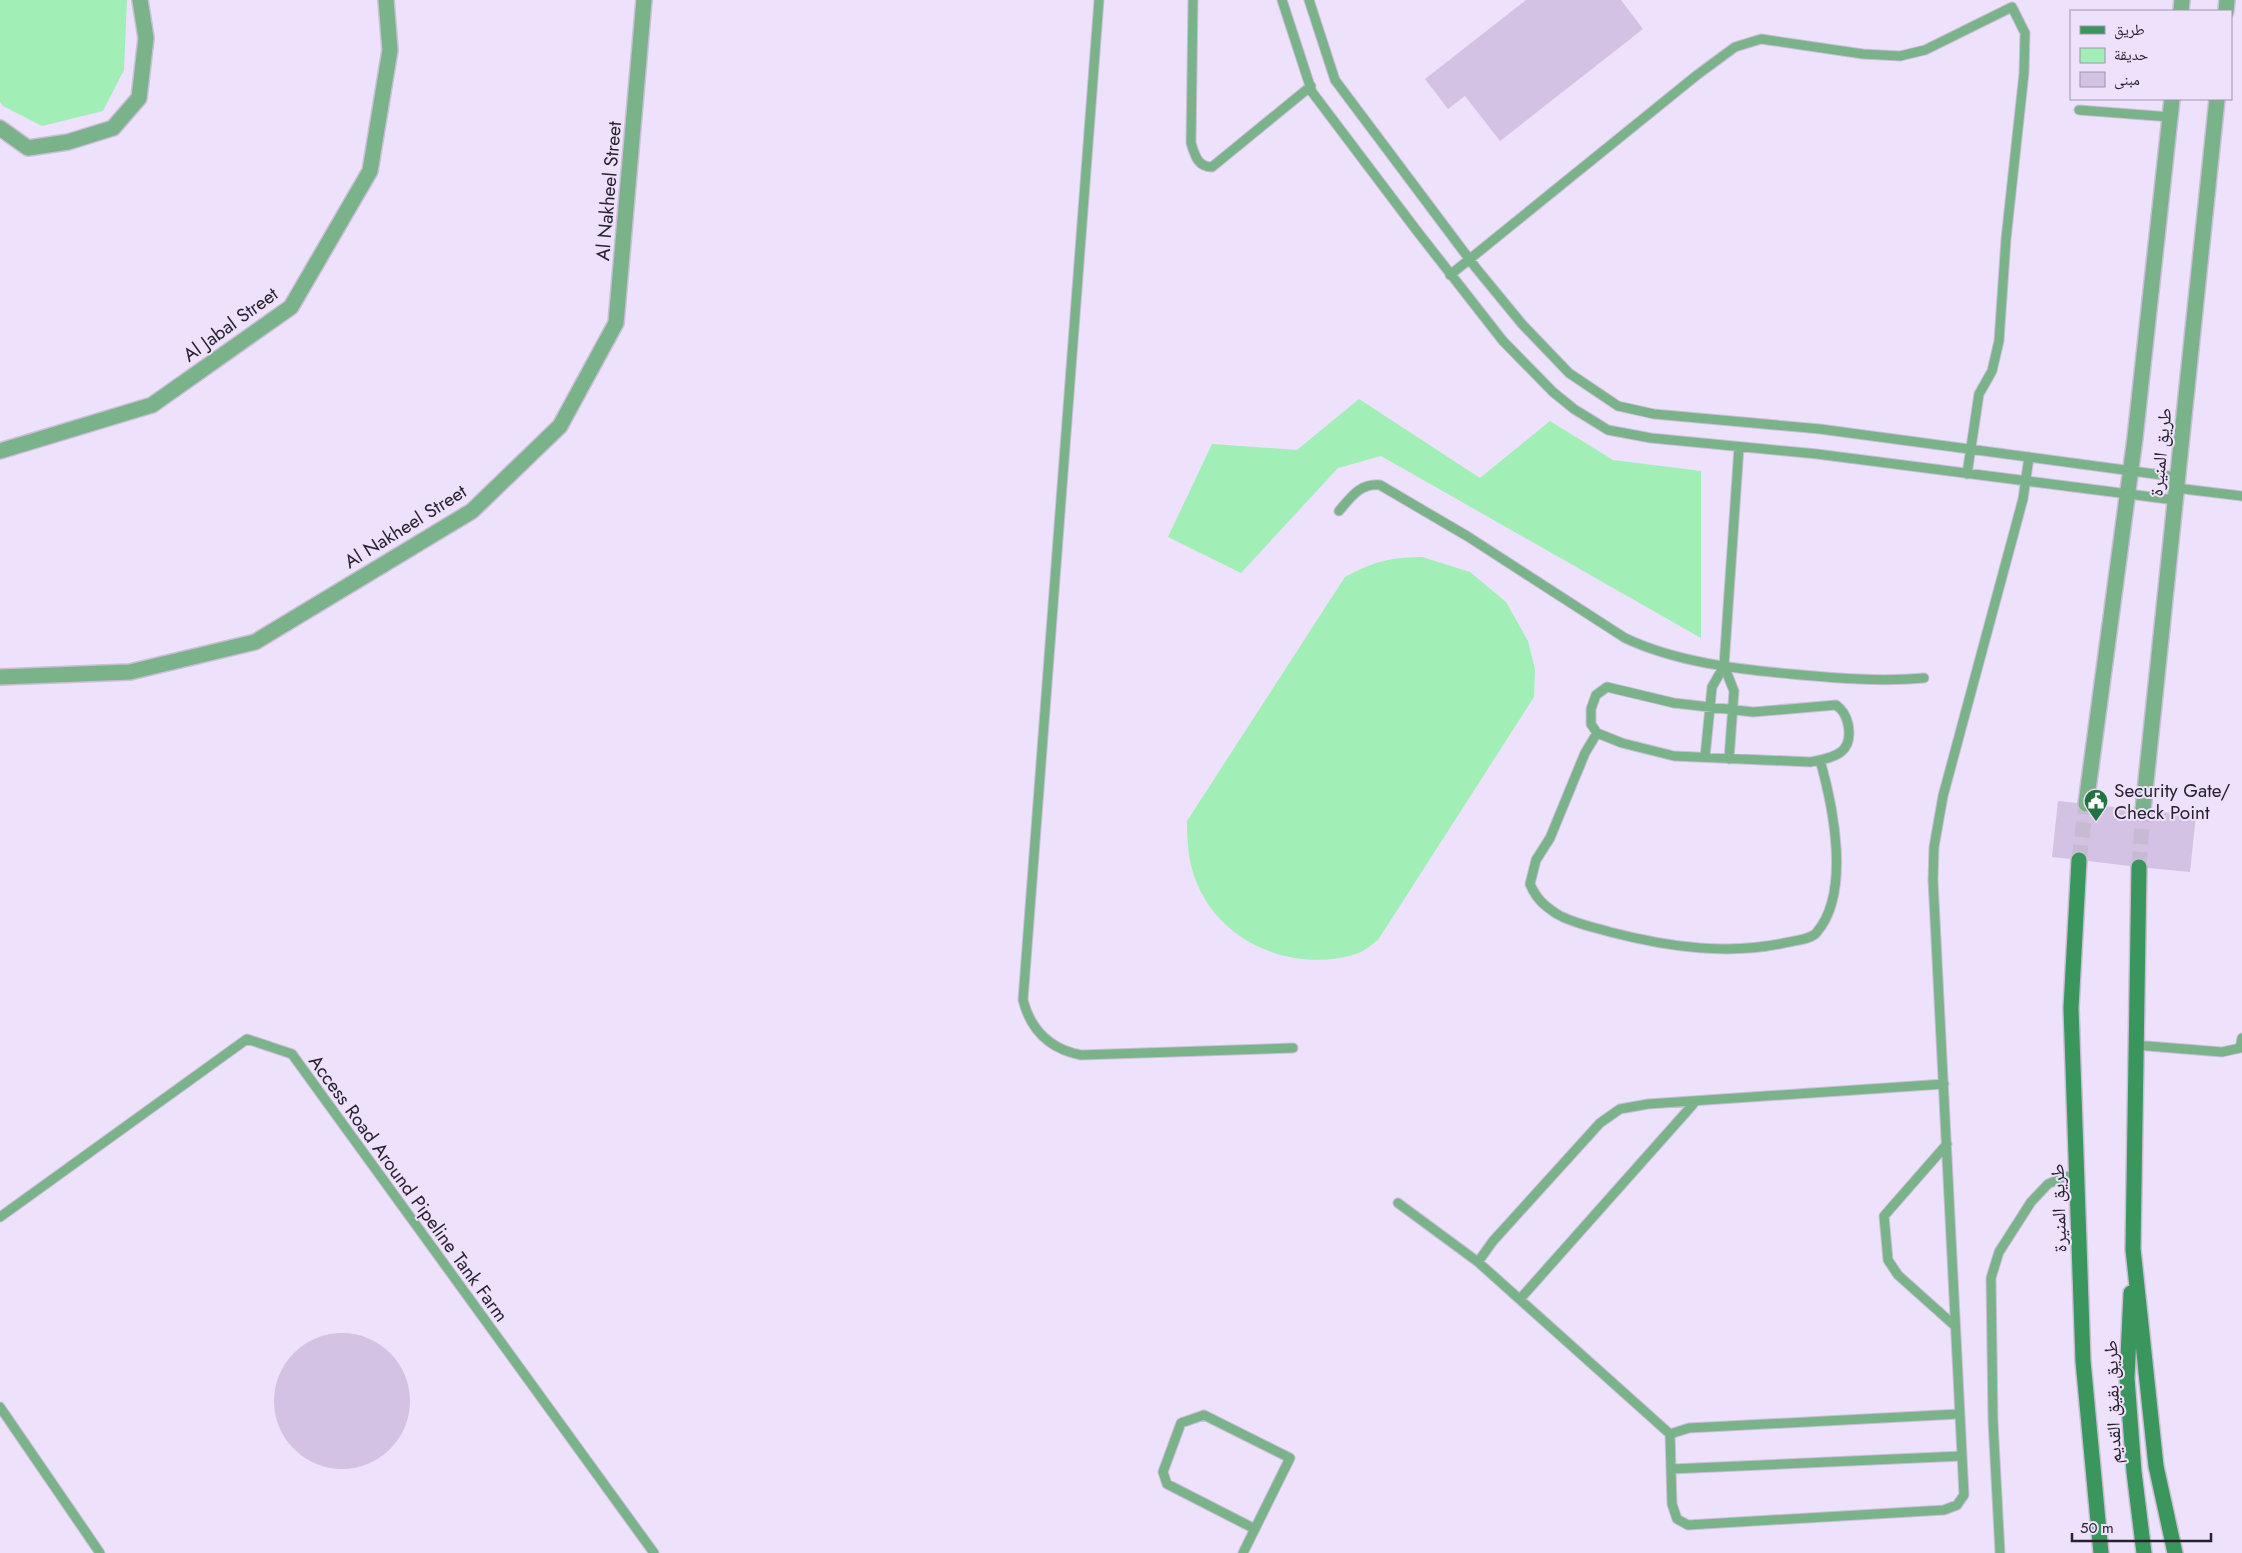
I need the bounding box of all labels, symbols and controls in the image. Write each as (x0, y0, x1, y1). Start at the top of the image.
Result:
legend (2070, 10, 2232, 100)
text: طريق (2114, 19, 2145, 41)
text: حديقة (2114, 44, 2149, 66)
text: مبنى (2114, 69, 2140, 91)
street label: Al Nakheel Street (589, 120, 628, 262)
street label: Al Jabal Street (177, 280, 284, 368)
street label: طريق المنيرة (2142, 406, 2179, 498)
street label: Al Nakheel Street (339, 478, 472, 575)
place label: Security Gate/ Check Point (2114, 777, 2231, 826)
public building icon: Security Gate/ Check Point (2083, 788, 2109, 822)
street label: Access Road Around Pipeline Tank Farm (302, 1049, 515, 1327)
street label: طريق المنيرة (2043, 1163, 2074, 1253)
street label: طريق بقيق القديم (2097, 1340, 2128, 1464)
scale bar (2072, 1510, 2211, 1542)
text: 50 m (2080, 1517, 2114, 1539)

